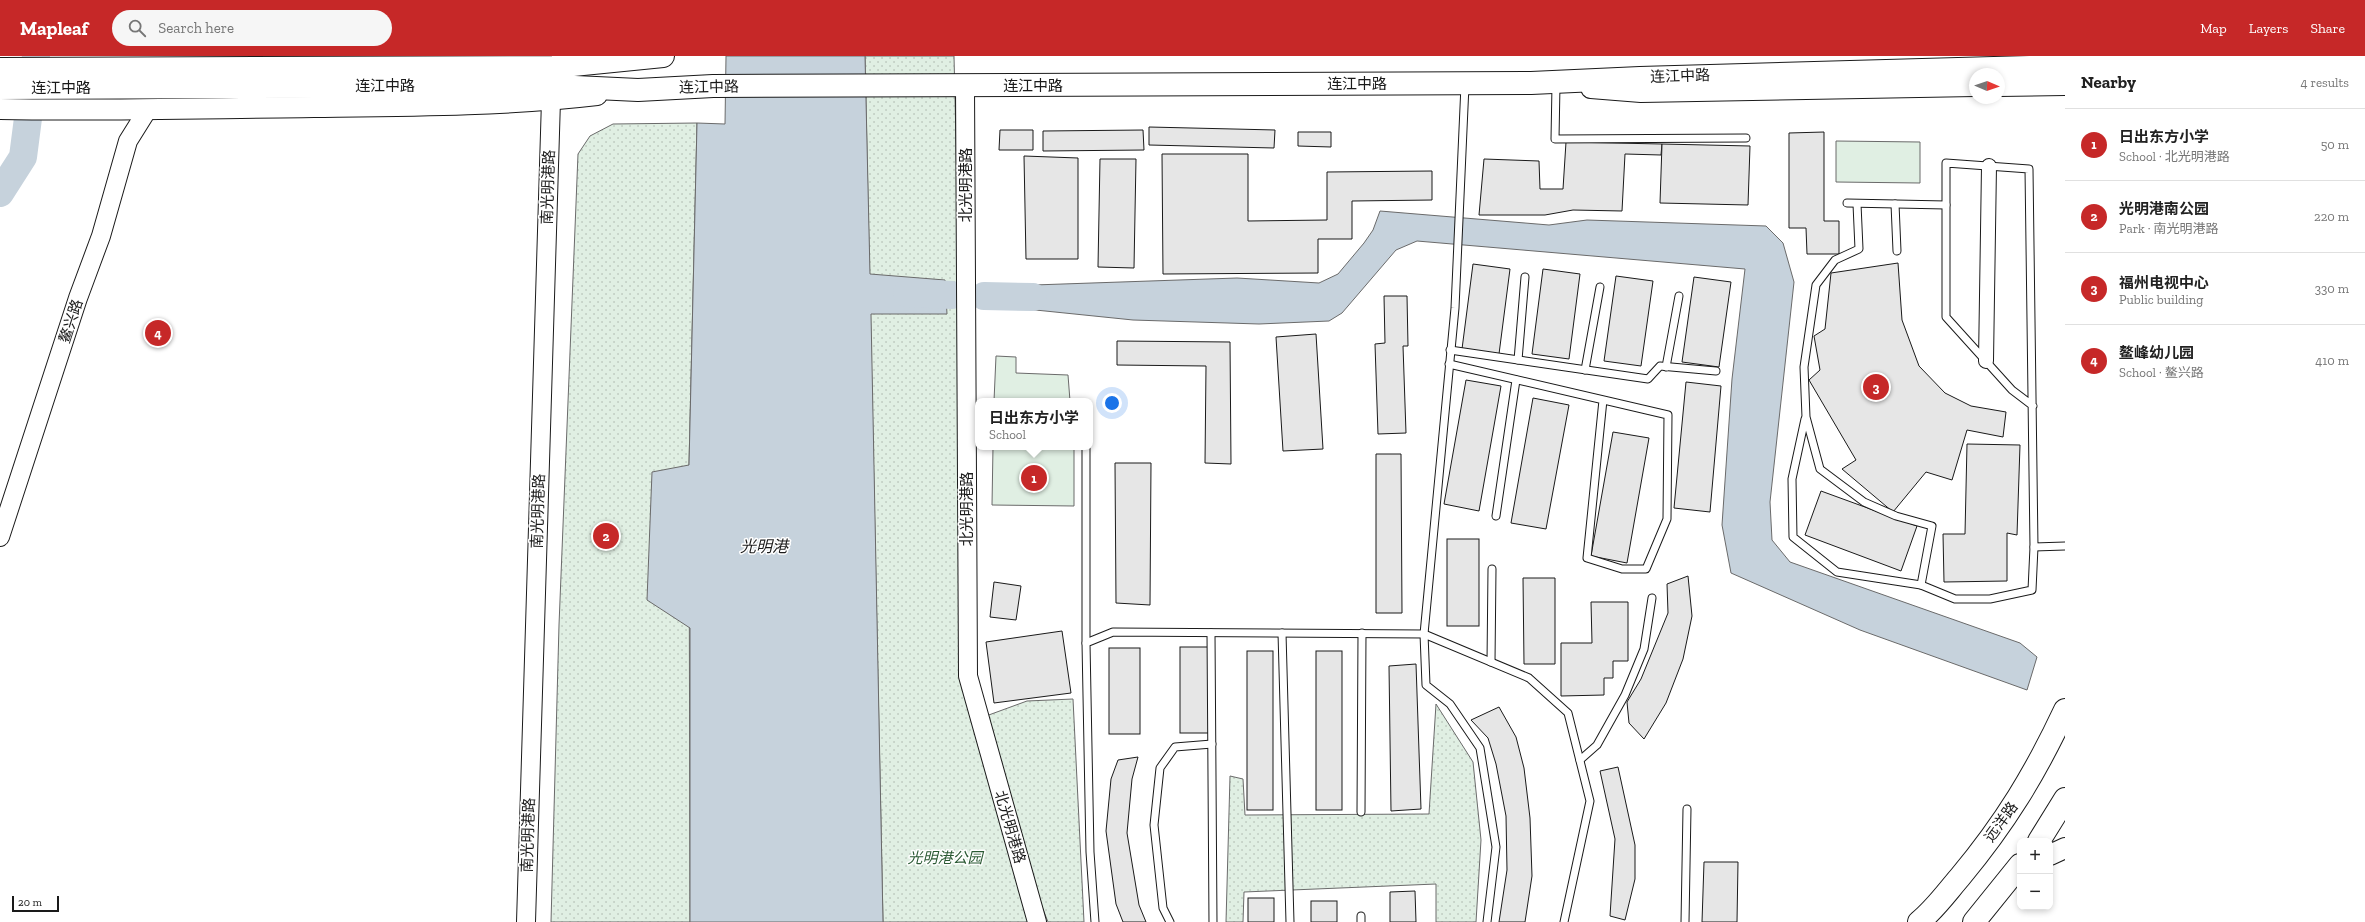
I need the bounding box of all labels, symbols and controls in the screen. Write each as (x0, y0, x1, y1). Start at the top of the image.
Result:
search box (112, 10, 392, 46)
text: Mapleaf (20, 17, 88, 40)
icon: search (126, 17, 148, 39)
text: Search here (158, 19, 234, 37)
text: Map (2200, 20, 2227, 37)
text: Layers (2249, 20, 2288, 37)
text: Share (2310, 20, 2345, 37)
street label: 连江中路 (1650, 66, 1710, 86)
north arrow (1969, 68, 2005, 104)
text: Nearby (2081, 72, 2136, 92)
street label: 连江中路 (1327, 75, 1387, 93)
text: 4 results (2301, 75, 2349, 90)
street label: 连江中路 (355, 77, 415, 95)
street label: 连江中路 (679, 77, 739, 97)
street label: 连江中路 (1003, 77, 1063, 95)
street label: 连江中路 (31, 79, 91, 97)
text: 日出东方小学 (2119, 128, 2209, 146)
text: 1 (2091, 137, 2097, 152)
text: 50 m (2321, 137, 2349, 152)
street label: 北光明港路 (957, 147, 975, 223)
street label: 南光明港路 (538, 149, 558, 225)
text: School · 北光明港路 (2119, 149, 2230, 164)
text: 光明港南公园 (2119, 200, 2209, 218)
text: 2 (2091, 209, 2097, 224)
text: 220 m (2314, 209, 2349, 224)
text: Park · 南光明港路 (2119, 221, 2219, 236)
text: 福州电视中心 (2119, 274, 2209, 292)
text: 3 (2091, 281, 2097, 296)
text: 330 m (2315, 281, 2349, 296)
text: Public building (2119, 292, 2203, 307)
street label: 鳌兴路 (55, 297, 87, 345)
pin: 4 (145, 318, 171, 348)
text: 鳌峰幼儿园 (2119, 344, 2194, 362)
text: 4 (2090, 353, 2098, 368)
text: 410 m (2315, 353, 2349, 368)
text: School · 鳌兴路 (2119, 365, 2204, 380)
pin: 3 (1863, 372, 1889, 402)
your location (1102, 393, 1122, 413)
popup (975, 398, 1093, 450)
text: 日出东方小学 (989, 409, 1079, 427)
text: School (989, 427, 1026, 442)
pin: 1 (1021, 463, 1047, 493)
street label: 北光明港路 (958, 471, 976, 547)
street label: 南光明港路 (528, 473, 548, 549)
pin: 2 (593, 521, 619, 551)
water label: 光明港 (740, 537, 790, 556)
street label: 北光明港路 (991, 788, 1029, 866)
street label: 南光明港路 (518, 797, 538, 873)
street label: 远洋路 (1980, 799, 2022, 845)
map controls (2017, 838, 2053, 910)
button: + (2017, 838, 2053, 874)
park label: 光明港公园 (907, 849, 984, 867)
button: − (2017, 874, 2053, 910)
scale bar (12, 894, 59, 913)
text: 20 m (18, 896, 42, 909)

